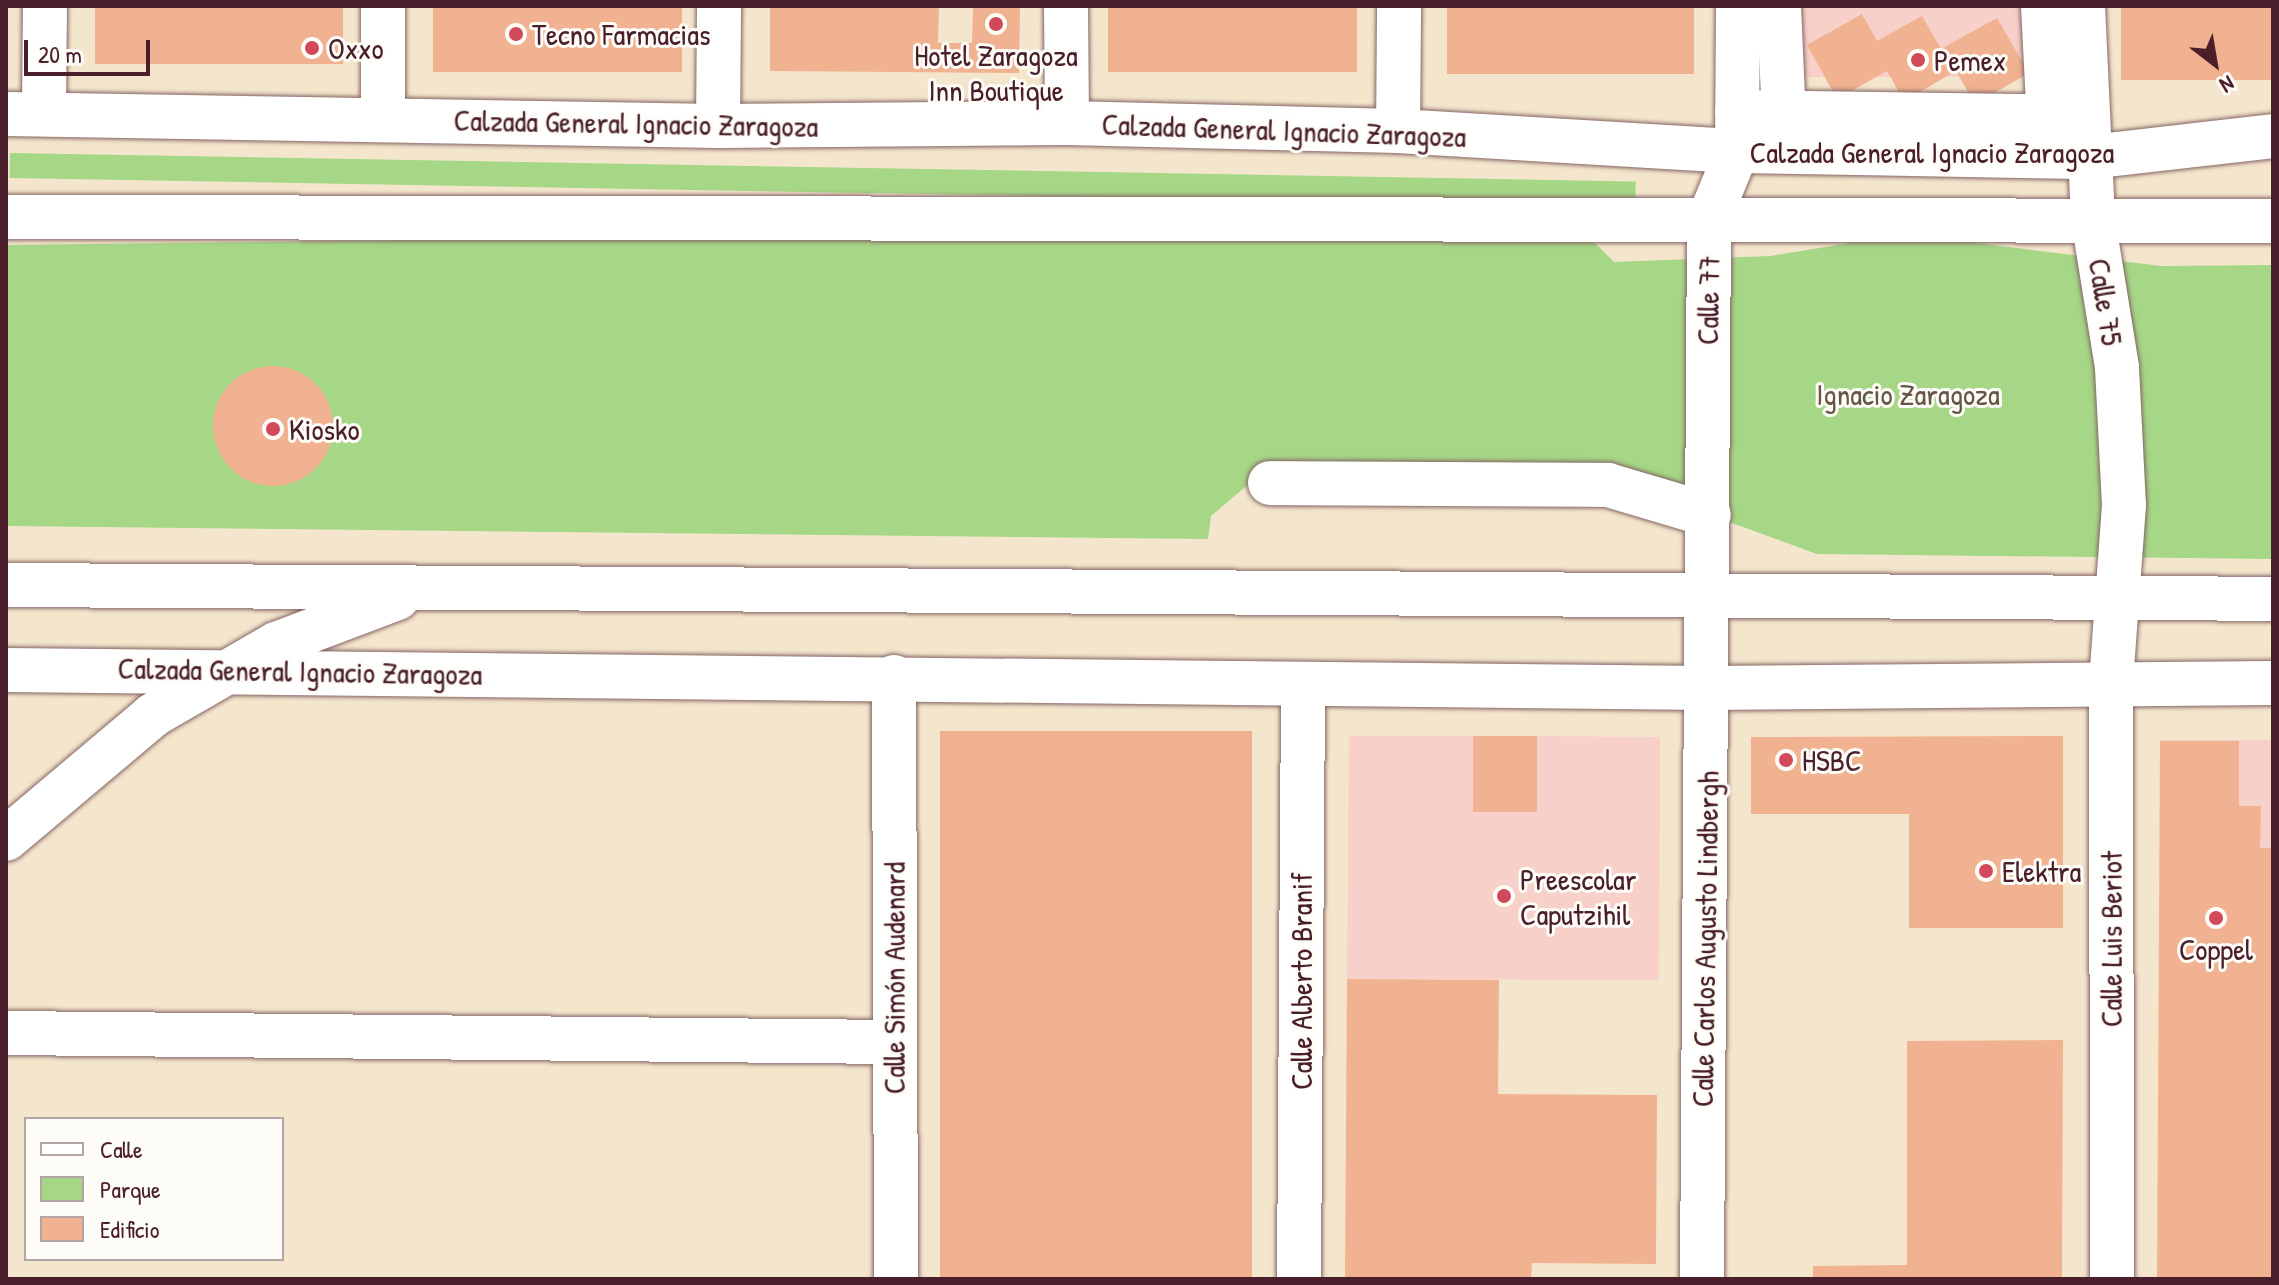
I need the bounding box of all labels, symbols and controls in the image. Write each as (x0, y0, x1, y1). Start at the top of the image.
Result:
marker: Hotel Zaragoza Inn Boutique (987, 15, 1005, 33)
place label: Tecno Farmacias (532, 16, 711, 52)
scale bar (28, 24, 154, 74)
north arrow (2175, 24, 2255, 104)
marker: Tecno Farmacias (507, 25, 525, 43)
place label: Oxxo (328, 30, 384, 66)
place label: Hotel Zaragoza Inn Boutique (914, 37, 1078, 108)
text: 20 m (38, 38, 82, 70)
marker: Oxxo (303, 39, 321, 57)
place label: Pemex (1934, 42, 2006, 78)
marker: Pemex (1909, 51, 1927, 69)
text: N (2215, 69, 2240, 100)
street label: Calzada General Ignacio Zaragoza (453, 102, 819, 144)
street label: Calzada General Ignacio Zaragoza (1101, 106, 1467, 154)
street label: Calzada General Ignacio Zaragoza (1750, 134, 2114, 170)
street label: Calle 77 (1689, 255, 1727, 345)
street label: Calle 75 (2081, 256, 2131, 348)
park label: Ignacio Zaragoza (1816, 376, 2000, 412)
place label: Kiosko (289, 411, 360, 447)
marker: Kiosko (264, 420, 282, 438)
street label: Calzada General Ignacio Zaragoza (117, 650, 483, 692)
place label: HSBC (1802, 742, 1861, 778)
marker: HSBC (1777, 751, 1795, 769)
street label: Calle Carlos Augusto Lindbergh (1684, 771, 1726, 1107)
street label: Calle Luis Beriot (2093, 851, 2129, 1027)
place label: Elektra (2002, 853, 2081, 889)
place label: Preescolar Caputzihil (1520, 861, 1636, 932)
street label: Calle Simón Audenard (876, 862, 912, 1094)
marker: Elektra (1977, 862, 1995, 880)
street label: Calle Alberto Branif (1283, 872, 1319, 1090)
marker: Preescolar Caputzihil (1495, 887, 1513, 905)
marker: Coppel (2207, 909, 2225, 927)
place label: Coppel (2179, 931, 2253, 967)
legend (24, 1117, 284, 1261)
text: Calle (100, 1133, 142, 1165)
text: Parque (100, 1173, 160, 1205)
text: Edificio (100, 1213, 159, 1245)

